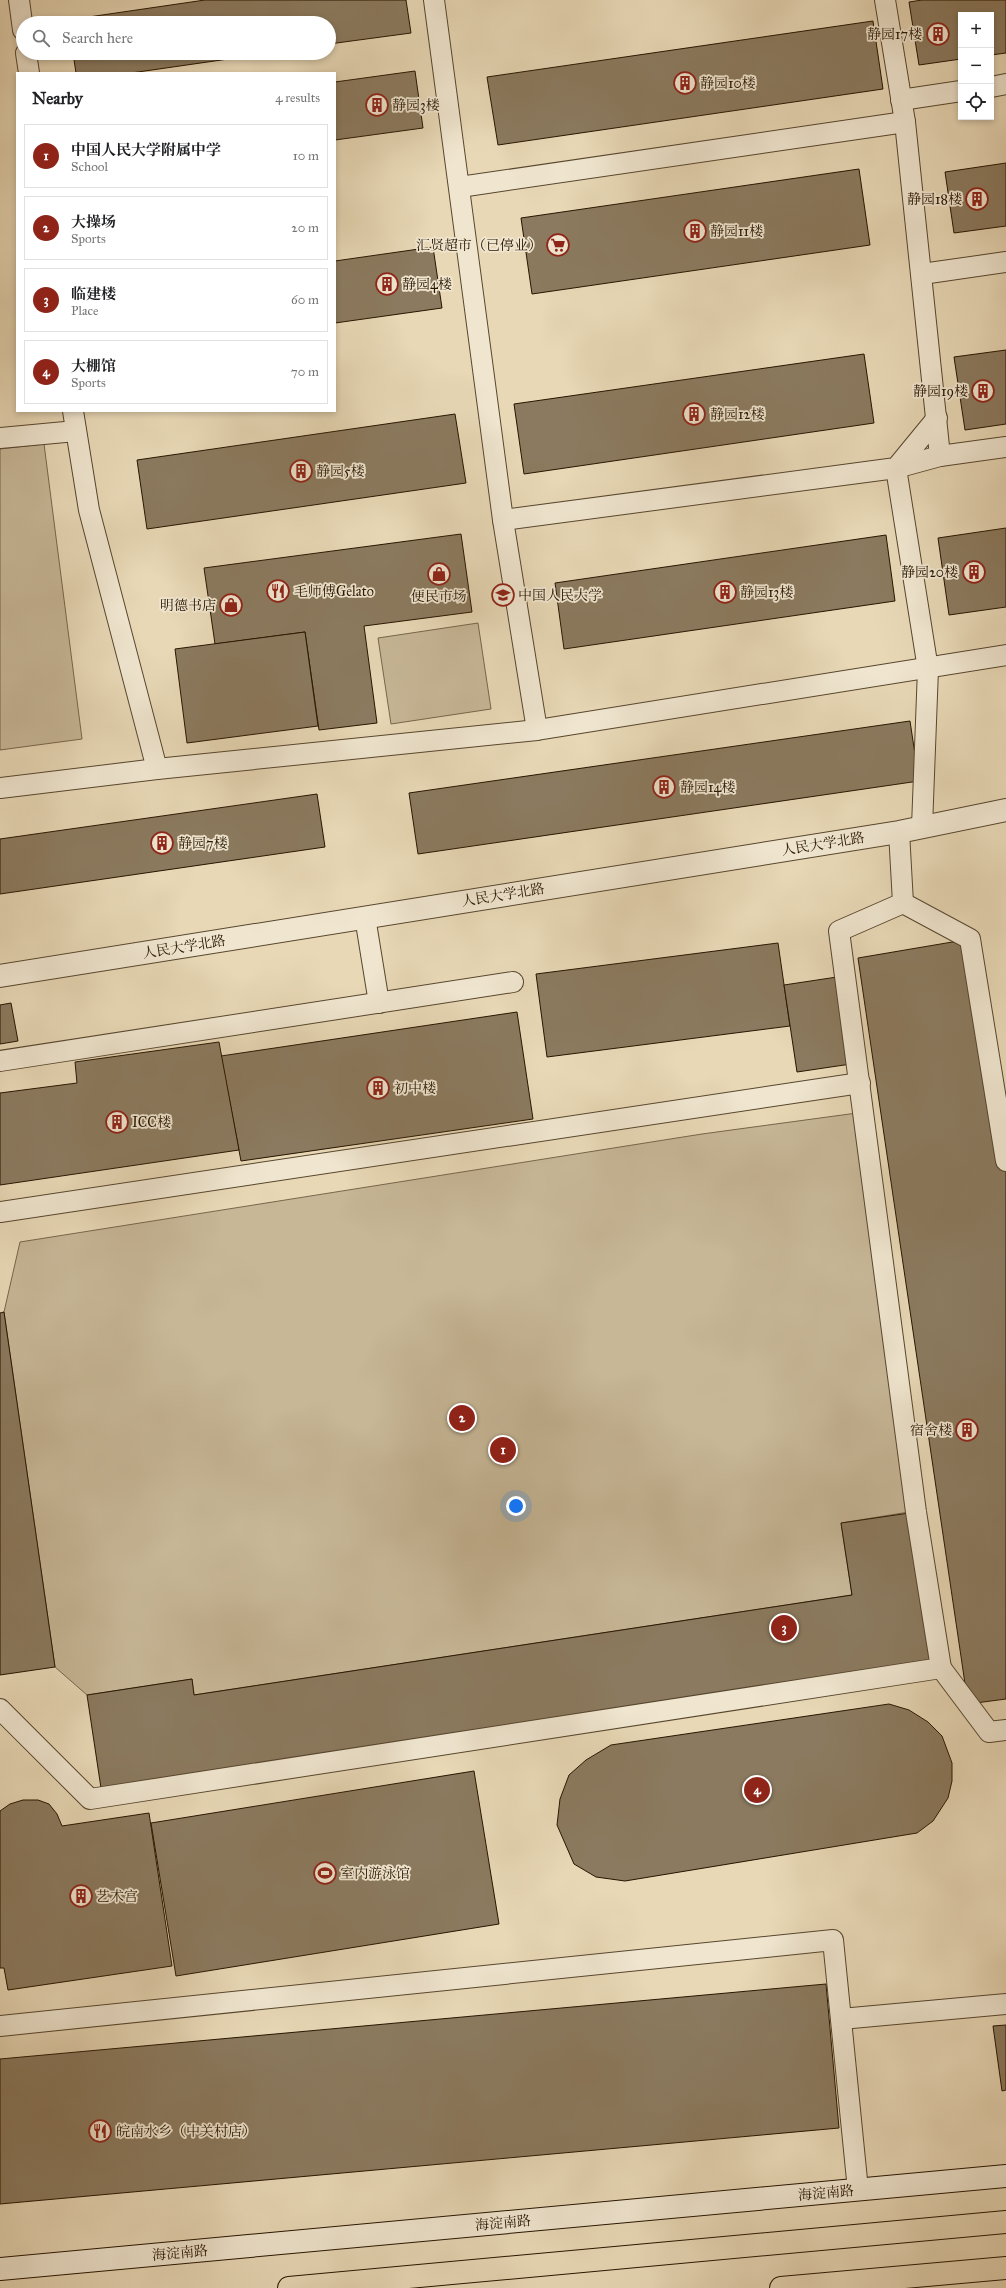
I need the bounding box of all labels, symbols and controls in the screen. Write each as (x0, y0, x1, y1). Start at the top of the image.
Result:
map controls (958, 12, 994, 120)
button: + (958, 12, 994, 48)
search box (16, 16, 336, 60)
building icon: 静园17楼 (925, 21, 951, 47)
place label: 静园17楼 (867, 26, 922, 43)
icon: search (30, 27, 52, 49)
text: Search here (62, 29, 133, 47)
button: − (958, 48, 994, 84)
building icon: 静园10楼 (672, 70, 698, 96)
place label: 静园10楼 (700, 75, 756, 92)
button: locate (958, 84, 994, 120)
text: Nearby (32, 88, 83, 109)
text: 4 results (275, 90, 320, 106)
building icon: 静园3楼 (364, 92, 390, 118)
place label: 静园3楼 (392, 97, 440, 114)
text: 中国人民大学附属中学 (71, 141, 221, 159)
text: 1 (43, 148, 49, 164)
text: 10 m (293, 148, 319, 164)
text: School (71, 159, 108, 175)
building icon: 静园18楼 (964, 186, 990, 212)
place label: 静园18楼 (907, 191, 962, 208)
text: 大操场 (71, 213, 116, 231)
building icon: 静园11楼 (682, 218, 708, 244)
text: 2 (43, 220, 49, 236)
text: 20 m (291, 220, 319, 236)
place label: 静园11楼 (710, 223, 763, 240)
text: Sports (71, 231, 106, 247)
supermarket icon: 汇贤超市（已停业） (545, 232, 571, 258)
place label: 汇贤超市（已停业） (416, 237, 542, 254)
building icon: 静园4楼 (374, 271, 400, 297)
place label: 静园4楼 (402, 276, 452, 293)
text: 临建楼 (71, 285, 116, 303)
text: 3 (43, 292, 49, 308)
text: 60 m (291, 292, 319, 308)
text: Place (71, 303, 98, 319)
text: 大棚馆 (71, 357, 116, 375)
text: 4 (42, 364, 50, 380)
text: 70 m (291, 364, 319, 380)
text: Sports (71, 375, 106, 391)
building icon: 静园19楼 (970, 378, 996, 404)
place label: 静园19楼 (913, 383, 968, 400)
building icon: 静园12楼 (681, 401, 707, 427)
place label: 静园12楼 (710, 406, 764, 423)
building icon: 静园5楼 (288, 458, 314, 484)
place label: 静园5楼 (316, 463, 365, 480)
building icon: 静园20楼 (961, 559, 987, 585)
shop icon: 便民市场 (426, 561, 452, 587)
place label: 静园20楼 (901, 564, 958, 581)
restaurant icon: 毛师傅Gelato (265, 578, 291, 604)
building icon: 静园13楼 (712, 579, 738, 605)
school or university icon: 中国人民大学 (490, 582, 516, 608)
place label: 毛师傅Gelato (294, 583, 374, 600)
place label: 静园13楼 (740, 584, 793, 601)
place label: 中国人民大学 (518, 587, 602, 604)
place label: 便民市场 (411, 588, 467, 605)
shop icon: 明德书店 (218, 592, 244, 618)
place label: 明德书店 (160, 597, 216, 614)
building icon: 静园14楼 (651, 774, 677, 800)
place label: 静园14楼 (680, 779, 735, 796)
street label: 人民大学北路 (780, 829, 866, 859)
building icon: 静园7楼 (149, 830, 175, 856)
place label: 静园7楼 (178, 835, 227, 852)
street label: 人民大学北路 (460, 880, 546, 910)
street label: 人民大学北路 (141, 932, 227, 962)
building icon: 初中楼 (365, 1075, 391, 1101)
place label: 初中楼 (394, 1080, 436, 1097)
building icon: ICC楼 (104, 1109, 130, 1135)
place label: ICC楼 (132, 1114, 171, 1131)
pin: 2 (449, 1403, 475, 1433)
building icon: 宿舍楼 (954, 1417, 980, 1443)
place label: 宿舍楼 (910, 1422, 952, 1439)
pin: 1 (490, 1435, 516, 1465)
your location (506, 1496, 526, 1516)
pin: 3 (771, 1613, 797, 1643)
pin: 4 (744, 1775, 770, 1805)
sports icon: 室内游泳馆 (312, 1860, 338, 1886)
place label: 室内游泳馆 (340, 1865, 410, 1882)
building icon: 艺术宫 (68, 1883, 94, 1909)
place label: 艺术宫 (96, 1888, 138, 1905)
restaurant icon: 皖南水乡（中关村店） (87, 2118, 113, 2144)
place label: 皖南水乡（中关村店） (116, 2123, 256, 2140)
street label: 海淀南路 (797, 2182, 855, 2204)
street label: 海淀南路 (474, 2212, 532, 2234)
street label: 海淀南路 (151, 2242, 209, 2264)

